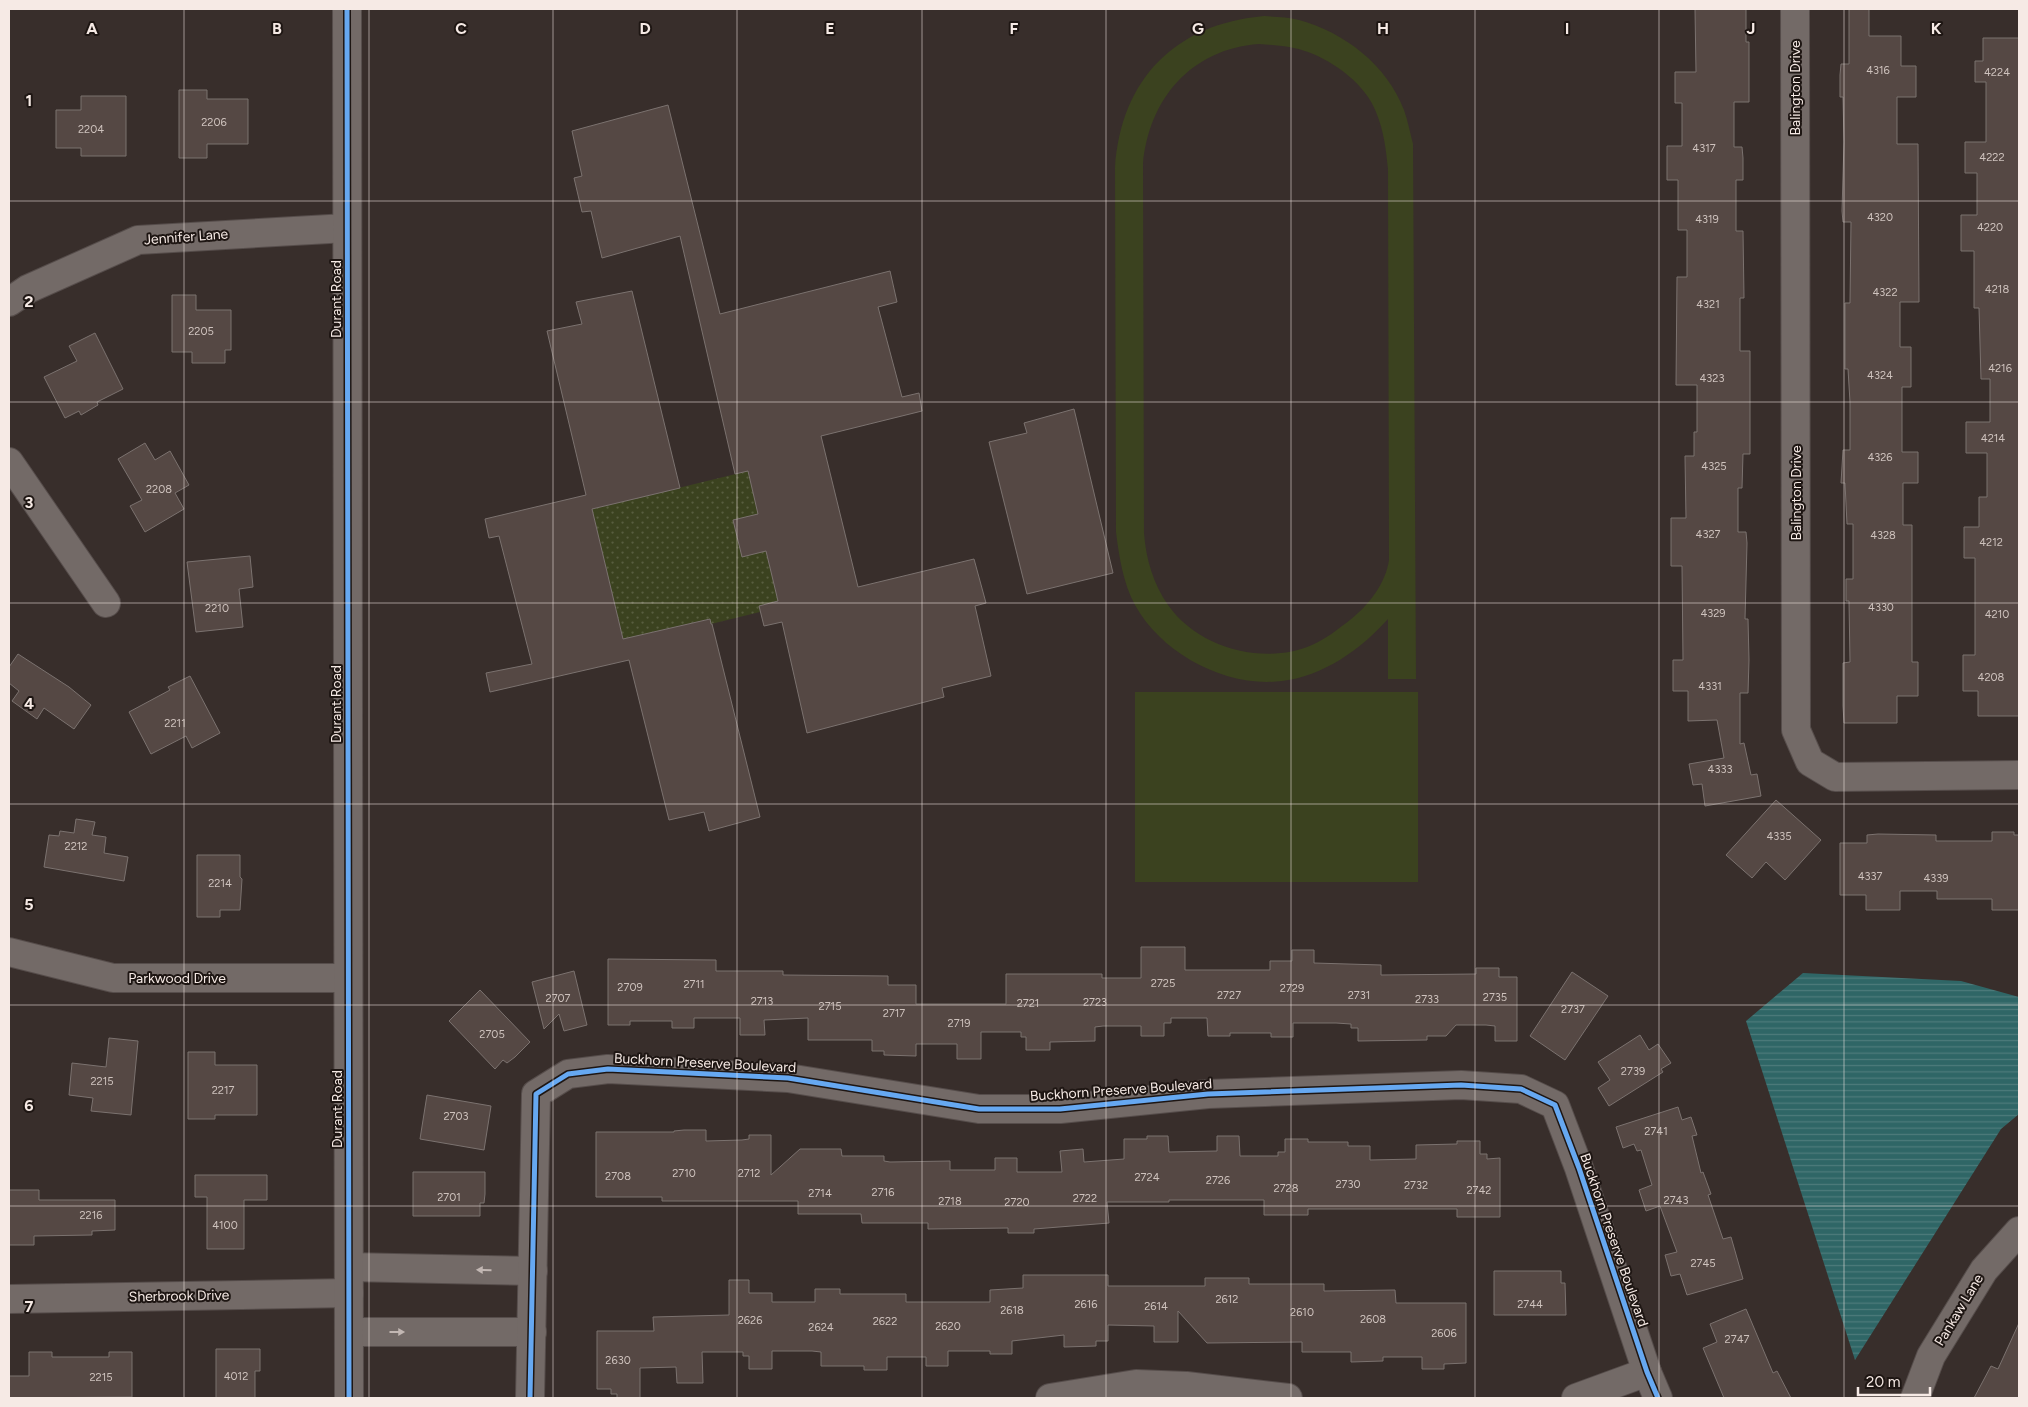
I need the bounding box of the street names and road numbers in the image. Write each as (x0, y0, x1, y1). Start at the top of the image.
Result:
street label: Balington Drive (1787, 40, 1804, 136)
street label: Jennifer Lane (143, 226, 229, 248)
street label: Durant Road (328, 260, 345, 338)
street label: Balington Drive (1788, 445, 1805, 541)
street label: Durant Road (328, 665, 345, 743)
street label: Parkwood Drive (128, 970, 226, 987)
street label: Buckhorn Preserve Boulevard (613, 1050, 797, 1076)
street label: Durant Road (329, 1070, 346, 1148)
street label: Buckhorn Preserve Boulevard (1029, 1075, 1213, 1105)
street label: Buckhorn Preserve Boulevard (1576, 1151, 1652, 1329)
street label: Pankaw Lane (1931, 1271, 1987, 1349)
street label: Sherbrook Drive (129, 1287, 230, 1305)

